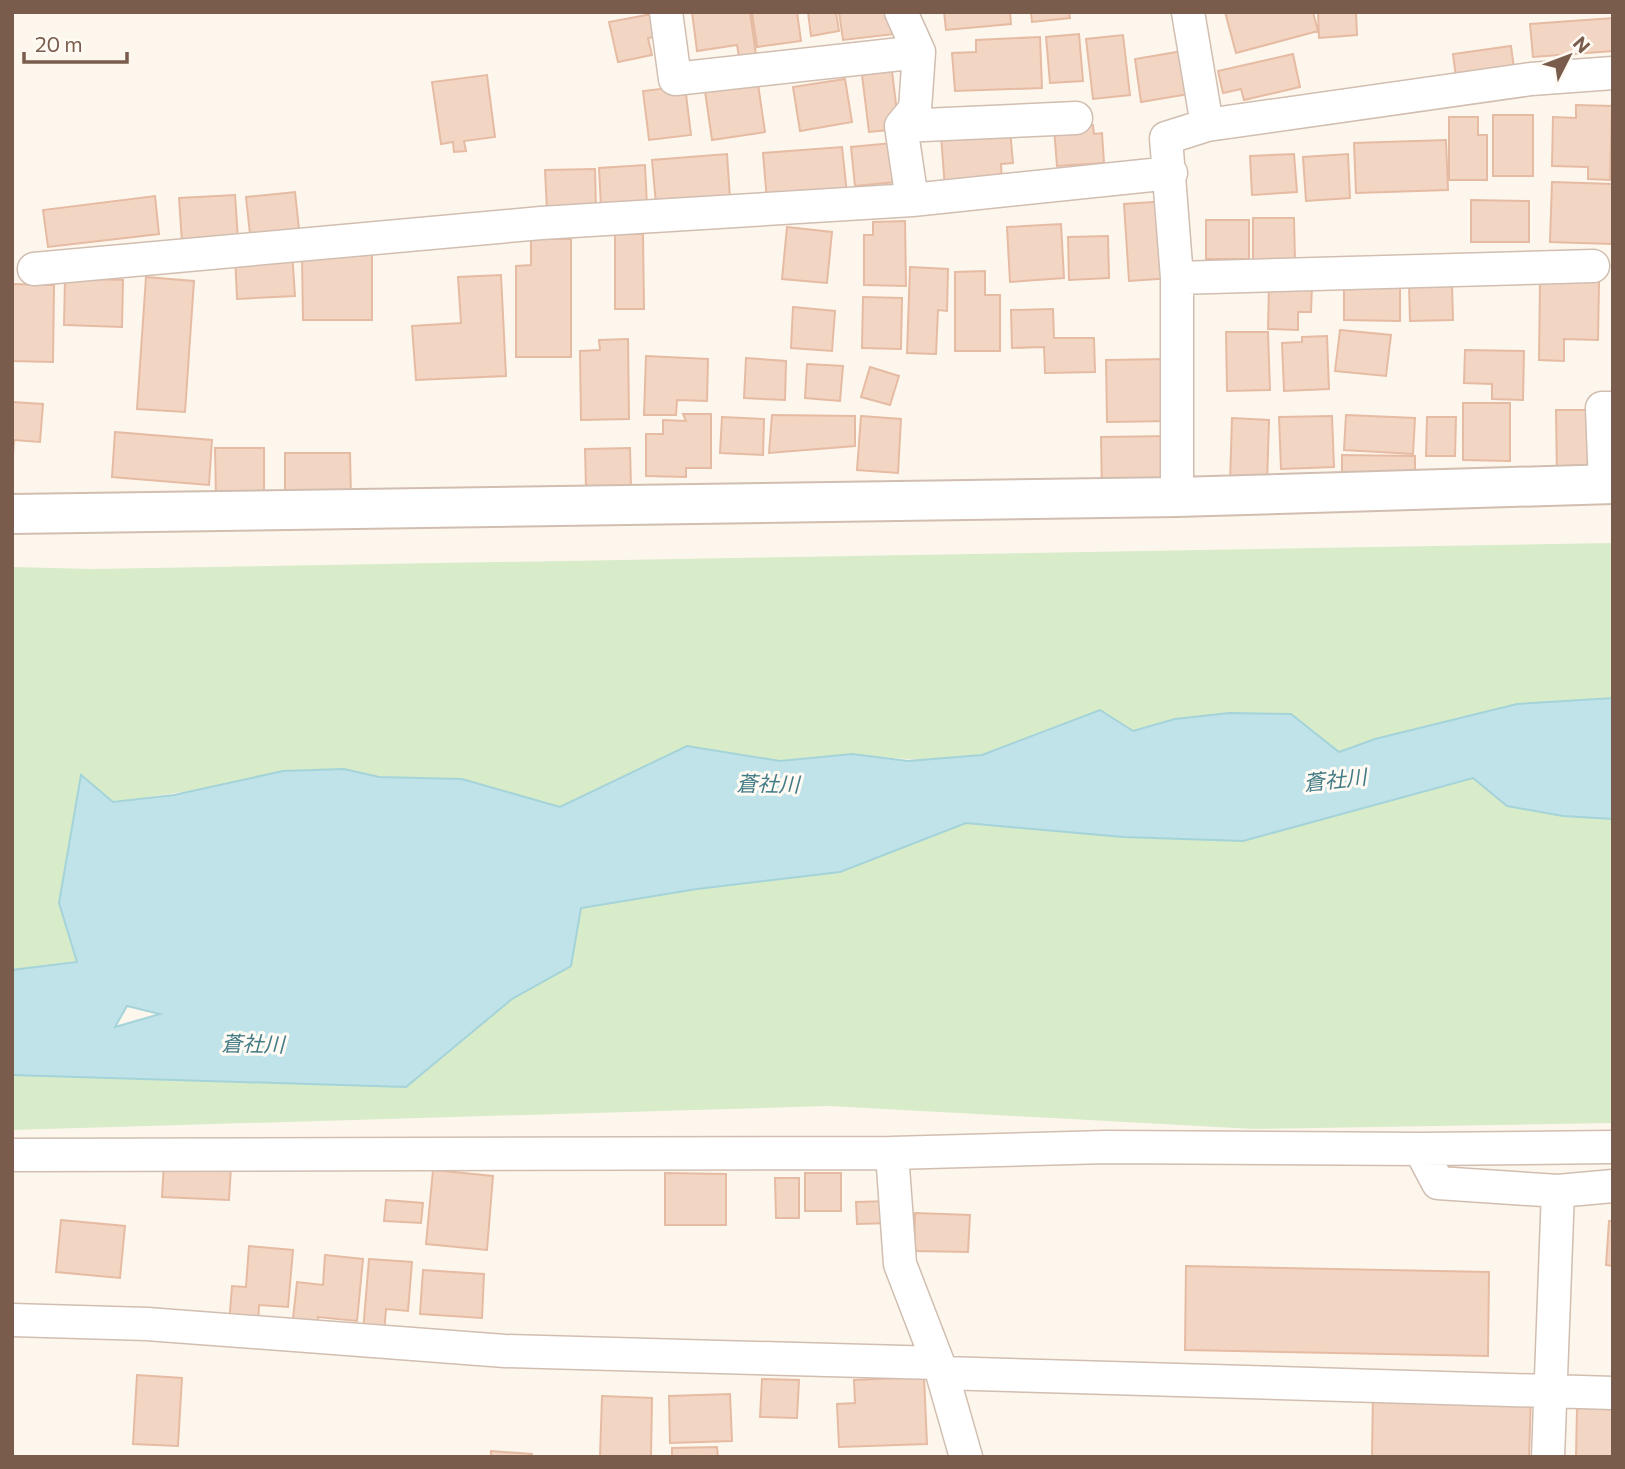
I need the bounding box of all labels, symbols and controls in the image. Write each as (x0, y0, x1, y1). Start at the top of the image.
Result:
scale bar (24, 21, 128, 65)
north arrow (1534, 21, 1604, 91)
text: 20 m (35, 31, 83, 56)
text: N (1569, 31, 1595, 57)
water label: 蒼社川 (1302, 763, 1370, 795)
water label: 蒼社川 (736, 770, 802, 796)
water label: 蒼社川 (221, 1030, 287, 1056)

